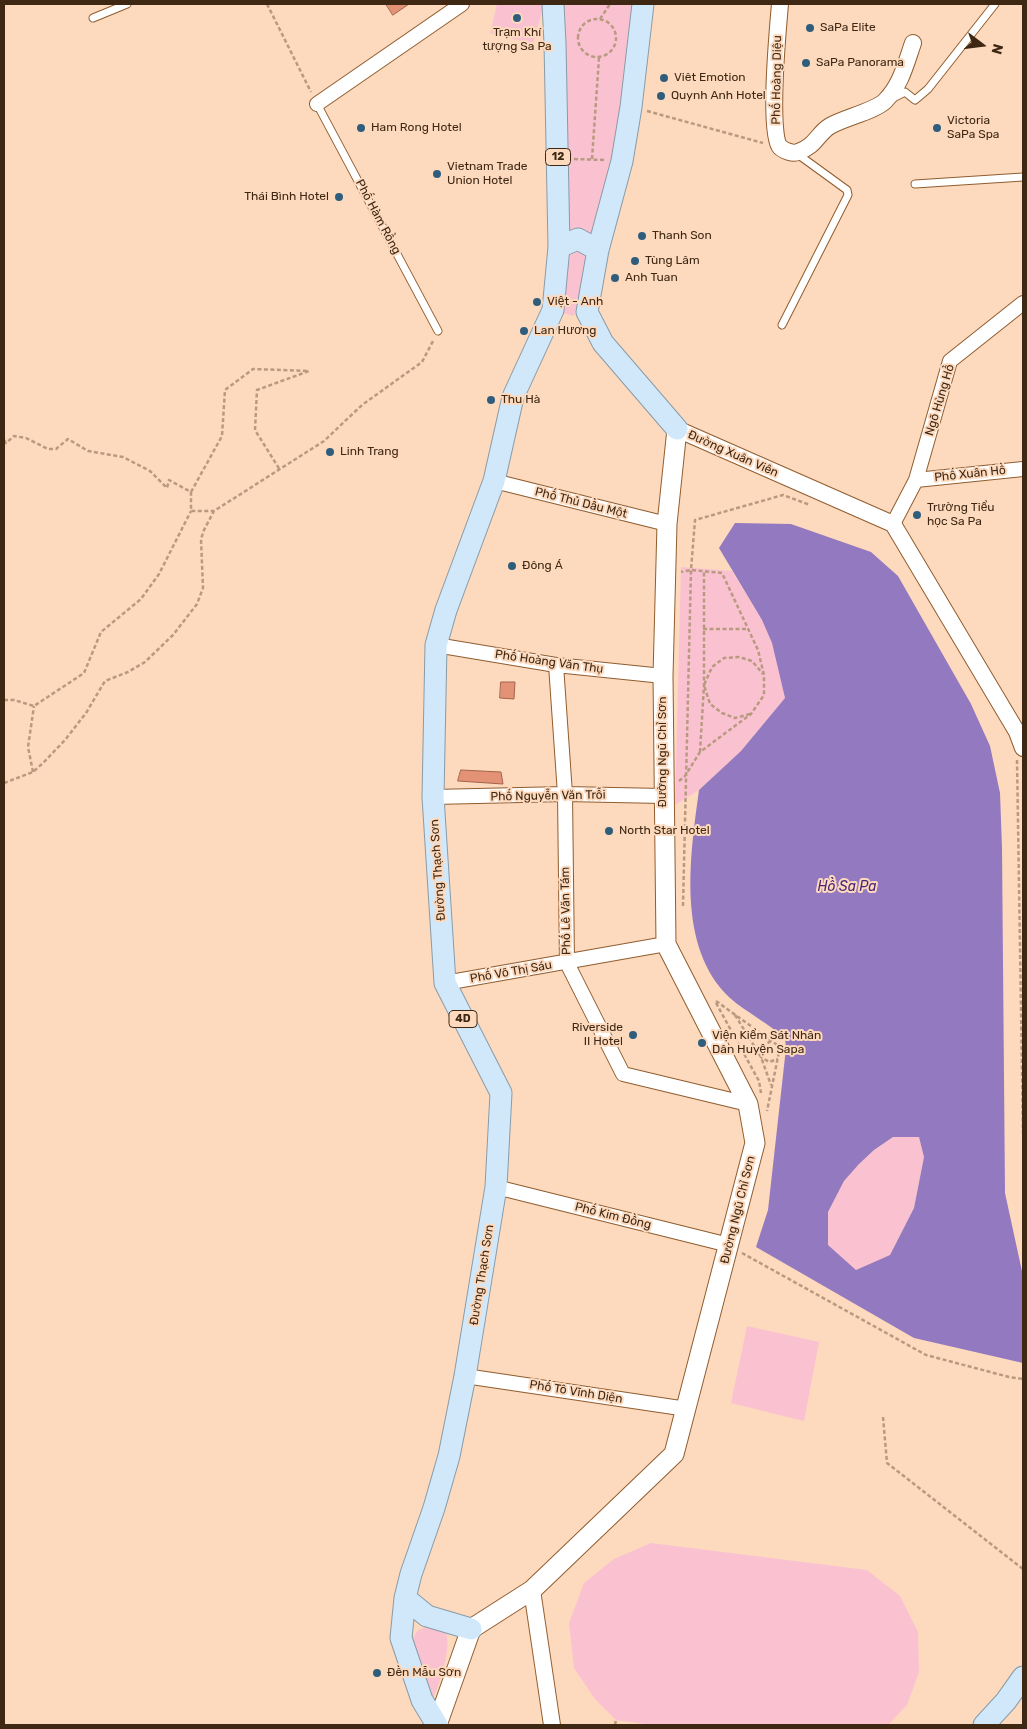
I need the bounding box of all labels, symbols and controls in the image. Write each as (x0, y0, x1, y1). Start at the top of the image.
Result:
marker: Trạm Khí tượng Sa Pa (511, 12, 523, 24)
north arrow (957, 20, 1007, 70)
place label: SaPa Elite (820, 21, 876, 35)
marker: SaPa Elite (804, 22, 816, 34)
place label: Trạm Khí tượng Sa Pa (482, 26, 552, 54)
street label: Phố Hoàng Diệu (769, 35, 785, 125)
text: N (987, 42, 1006, 56)
place label: SaPa Panorama (816, 56, 904, 70)
marker: SaPa Panorama (800, 57, 812, 69)
place label: Viêt Emotion (674, 71, 746, 85)
marker: Viêt Emotion (658, 72, 670, 84)
place label: Quynh Anh Hotel (671, 89, 766, 103)
marker: Quynh Anh Hotel (655, 90, 667, 102)
place label: Victoria SaPa Spa (947, 114, 999, 142)
place label: Ham Rong Hotel (371, 121, 462, 135)
marker: Ham Rong Hotel (355, 122, 367, 134)
marker: Victoria SaPa Spa (931, 122, 943, 134)
road number: 12 (546, 148, 570, 166)
place label: Vietnam Trade Union Hotel (447, 160, 528, 188)
marker: Vietnam Trade Union Hotel (431, 168, 443, 180)
street label: Phố Hàm Rồng (352, 177, 404, 257)
place label: Thái Bình Hotel (244, 190, 329, 204)
marker: Thái Bình Hotel (333, 191, 345, 203)
place label: Thanh Son (652, 229, 712, 243)
marker: Thanh Son (636, 230, 648, 242)
place label: Tùng Lâm (645, 254, 700, 268)
marker: Tùng Lâm (629, 255, 641, 267)
place label: Anh Tuan (625, 271, 678, 285)
marker: Anh Tuan (609, 272, 621, 284)
place label: Việt - Anh (547, 295, 603, 309)
marker: Việt - Anh (531, 296, 543, 308)
place label: Lan Hương (534, 324, 596, 338)
marker: Lan Hương (518, 325, 530, 337)
street label: Ngõ Hùng Hồ (922, 363, 958, 437)
place label: Thu Hà (501, 393, 540, 407)
marker: Thu Hà (485, 394, 497, 406)
street label: Đường Xuân Viên (685, 428, 781, 480)
place label: Linh Trang (340, 445, 399, 459)
marker: Linh Trang (324, 446, 336, 458)
street label: Phố Xuân Hồ (934, 463, 1006, 485)
street label: Phố Thủ Dầu Một (533, 485, 629, 521)
place label: Trường Tiểu học Sa Pa (927, 501, 995, 529)
marker: Trường Tiểu học Sa Pa (911, 509, 923, 521)
place label: Đông Á (522, 559, 563, 573)
marker: Đông Á (506, 560, 518, 572)
street label: Phố Hoàng Văn Thụ (494, 647, 604, 677)
street label: Đường Ngũ Chỉ Sơn (656, 697, 670, 807)
street label: Phố Nguyễn Văn Trỗi (490, 788, 606, 804)
street label: Đường Thạch Sơn (427, 819, 449, 921)
place label: North Star Hotel (619, 824, 710, 838)
marker: North Star Hotel (603, 825, 615, 837)
street label: Phố Lê Văn Tám (558, 867, 574, 955)
water label: Hồ Sa Pa (817, 879, 877, 895)
street label: Phố Võ Thị Sáu (469, 958, 553, 986)
road number: 4D (449, 1011, 477, 1028)
place label: Riverside II Hotel (572, 1021, 623, 1049)
marker: Riverside II Hotel (627, 1029, 639, 1041)
place label: Viện Kiểm Sát Nhân Dân Huyện Sapa (712, 1029, 821, 1057)
marker: Viện Kiểm Sát Nhân Dân Huyện Sapa (696, 1037, 708, 1049)
street label: Đường Ngũ Chỉ Sơn (718, 1154, 758, 1266)
street label: Phố Kim Đồng (573, 1200, 653, 1232)
street label: Đường Thạch Sơn (467, 1224, 497, 1326)
street label: Phố Tô Vĩnh Diện (528, 1378, 624, 1406)
place label: Đền Mẫu Sơn (387, 1666, 461, 1680)
marker: Đền Mẫu Sơn (371, 1667, 383, 1679)

